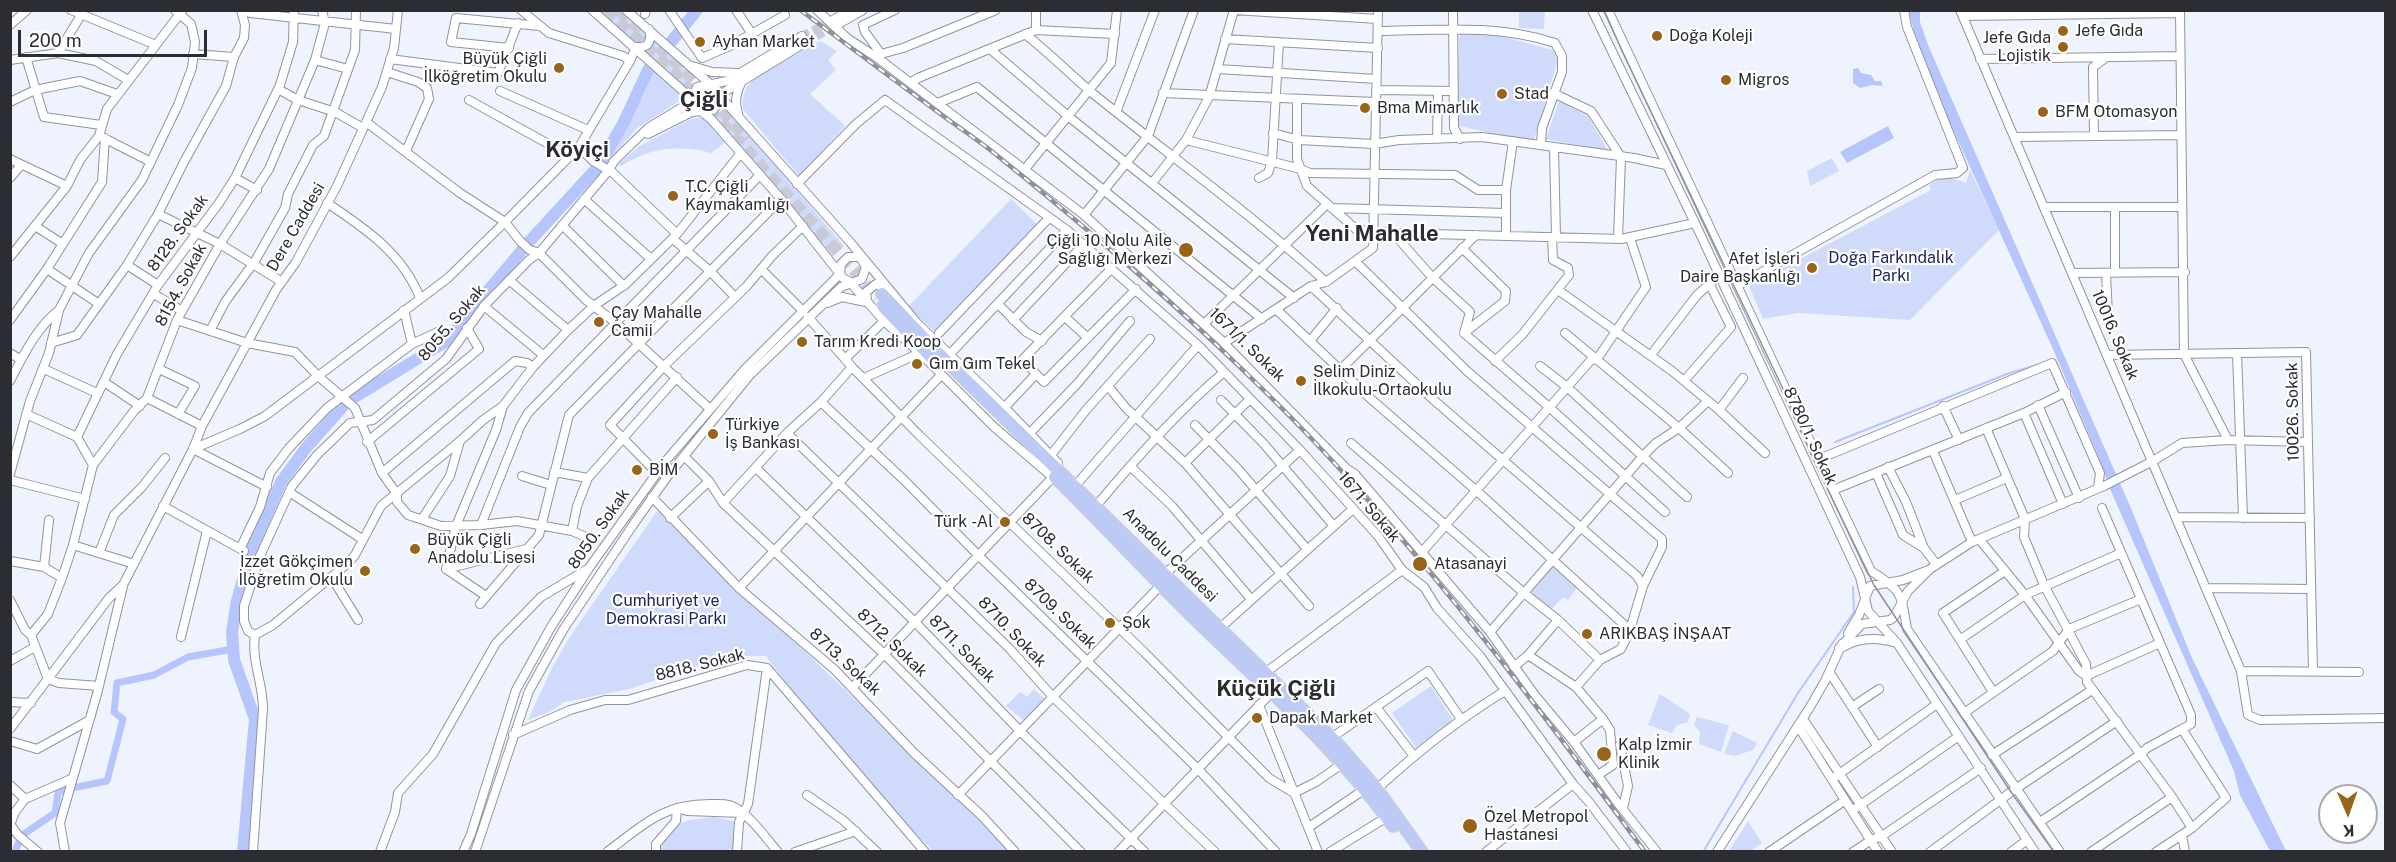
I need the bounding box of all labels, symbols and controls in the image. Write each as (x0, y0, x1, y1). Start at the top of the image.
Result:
scale bar (21, 18, 210, 56)
place label: Jefe Gıda (2075, 21, 2143, 41)
marker: Jefe Gıda (2056, 24, 2070, 38)
place label: Doğa Koleji (1669, 26, 1753, 46)
place label: Jefe Gıda Lojistik (1983, 28, 2051, 66)
marker: Doğa Koleji (1650, 29, 1664, 43)
text: 200 m (29, 30, 82, 51)
place label: Ayhan Market (712, 32, 815, 52)
marker: Ayhan Market (693, 35, 707, 49)
marker: Jefe Gıda Lojistik (2056, 40, 2070, 54)
place label: Büyük Çiğli İlköğretim Okulu (424, 49, 547, 87)
marker: Büyük Çiğli İlköğretim Okulu (552, 61, 566, 75)
place label: Migros (1738, 70, 1789, 90)
marker: Migros (1719, 73, 1733, 87)
place label: Stad (1514, 84, 1549, 104)
district label: Çiğli (680, 87, 728, 113)
marker: Stad (1495, 87, 1509, 101)
place label: Bma Mimarlık (1377, 98, 1479, 118)
marker: Bma Mimarlık (1358, 101, 1372, 115)
place label: BFM Otomasyon (2055, 102, 2177, 122)
marker: BFM Otomasyon (2036, 105, 2050, 119)
district label: Köyiçi (545, 137, 609, 163)
place label: T.C. Çiğli Kaymakamlığı (685, 177, 789, 215)
street label: Dere Caddesi (263, 179, 329, 275)
marker: T.C. Çiğli Kaymakamlığı (666, 189, 680, 203)
street label: 8128. Sokak (144, 191, 212, 275)
district label: Yeni Mahalle (1305, 221, 1439, 247)
place label: Çiğli 10 Nolu Aile Sağlığı Merkezi (1047, 231, 1172, 269)
street label: 8154. Sokak (151, 240, 211, 330)
marker: Çiğli 10 Nolu Aile Sağlığı Merkezi (1177, 241, 1195, 259)
park label: Doğa Farkındalık Parkı (1828, 248, 1954, 286)
place label: Afet İşleri Daire Başkanlığı (1680, 249, 1800, 287)
marker: Afet İşleri Daire Başkanlığı (1805, 261, 1819, 275)
street label: 8055. Sokak (414, 281, 490, 365)
street label: 10016. Sokak (2087, 287, 2143, 383)
place label: Çay Mahalle Camii (611, 303, 702, 341)
street label: 1671/1. Sokak (1205, 304, 1289, 386)
marker: Çay Mahalle Camii (592, 315, 606, 329)
place label: Tarım Kredi Koop (814, 332, 941, 352)
marker: Tarım Kredi Koop (795, 335, 809, 349)
place label: Gım Gım Tekel (929, 354, 1036, 374)
marker: Gım Gım Tekel (910, 357, 924, 371)
place label: Selim Diniz İlkokulu-Ortaokulu (1313, 362, 1452, 400)
street label: 10026. Sokak (2283, 362, 2303, 462)
marker: Selim Diniz İlkokulu-Ortaokulu (1294, 374, 1308, 388)
street label: 8780/1. Sokak (1779, 384, 1841, 488)
place label: Türkiye İş Bankası (725, 415, 800, 453)
marker: Türkiye İş Bankası (706, 427, 720, 441)
place label: BİM (649, 460, 679, 480)
marker: BİM (630, 463, 644, 477)
street label: 1671. Sokak (1334, 468, 1404, 546)
street label: 8050. Sokak (564, 485, 634, 573)
street label: Anadolu Caddesi (1119, 504, 1221, 606)
street label: 8708. Sokak (1018, 509, 1098, 587)
place label: Türk -Al (934, 512, 993, 532)
marker: Türk -Al (998, 515, 1012, 529)
place label: Büyük Çiğli Anadolu Lisesi (427, 530, 535, 568)
marker: Büyük Çiğli Anadolu Lisesi (408, 542, 422, 556)
place label: İzzet Gökçimen İlöğretim Okulu (239, 552, 353, 590)
place label: Atasanayi (1434, 554, 1507, 574)
marker: Atasanayi (1411, 555, 1429, 573)
marker: İzzet Gökçimen İlöğretim Okulu (358, 564, 372, 578)
street label: 8709. Sokak (1020, 575, 1100, 653)
park label: Cumhuriyet ve Demokrasi Parkı (606, 591, 726, 629)
street label: 8710. Sokak (974, 593, 1050, 671)
street label: 8712. Sokak (853, 605, 931, 681)
street label: 8711. Sokak (925, 611, 999, 687)
place label: Şok (1122, 613, 1151, 633)
marker: Şok (1103, 616, 1117, 630)
street label: 8713. Sokak (805, 624, 885, 700)
place label: ARIKBAŞ İNŞAAT (1599, 624, 1731, 644)
marker: ARIKBAŞ İNŞAAT (1580, 627, 1594, 641)
street label: 8818. Sokak (653, 645, 747, 685)
district label: Küçük Çiğli (1216, 676, 1336, 702)
place label: Dapak Market (1269, 708, 1373, 728)
marker: Dapak Market (1250, 711, 1264, 725)
place label: Kalp İzmir Klinik (1618, 735, 1692, 773)
marker: Kalp İzmir Klinik (1595, 745, 1613, 763)
north arrow (2318, 784, 2378, 844)
place label: Özel Metropol Hastanesi (1484, 807, 1589, 845)
marker: Özel Metropol Hastanesi (1461, 817, 1479, 835)
text: K (2343, 821, 2355, 840)

